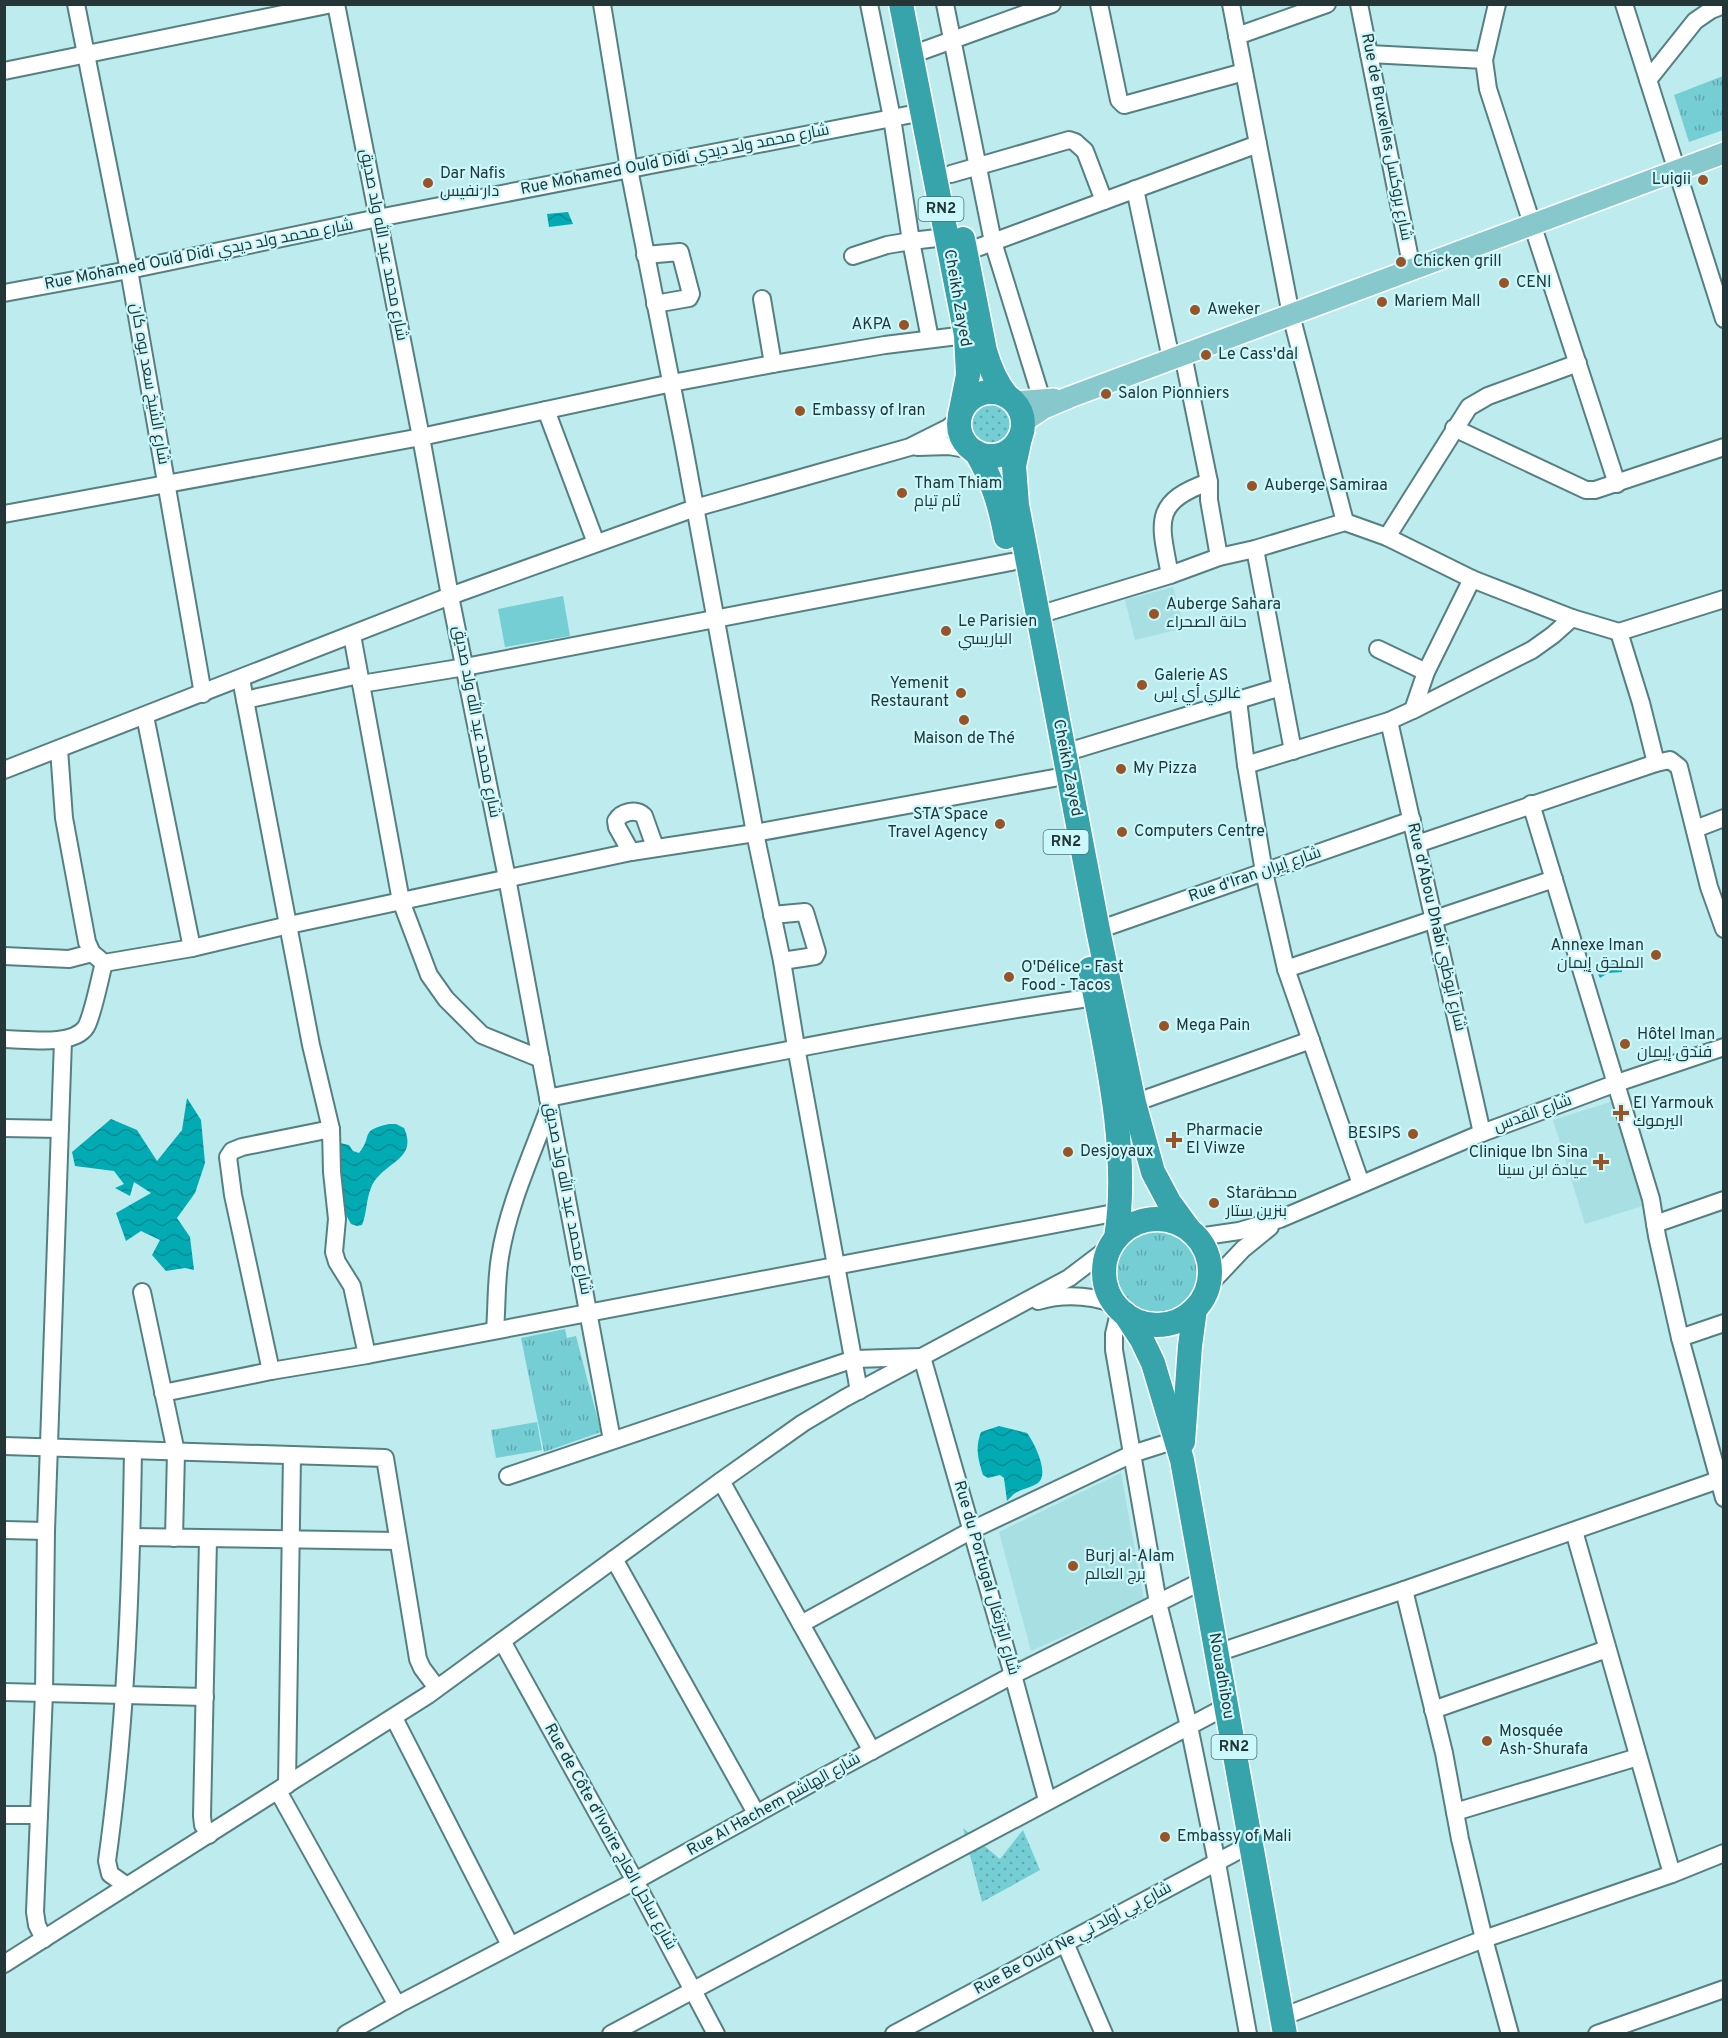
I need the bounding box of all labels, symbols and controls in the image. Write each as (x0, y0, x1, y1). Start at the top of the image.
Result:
street label: Rue de Bruxelles شارع بروكسل (1356, 32, 1416, 242)
street label: Rue Mohamed Ould Didi شارع محمد ولد ديدي (519, 120, 832, 202)
street label: شارع محمد عبد الله ولد صديق (355, 147, 413, 343)
place label: Dar Nafis دار نفيس (440, 164, 505, 202)
place label: Luigii (1652, 170, 1691, 190)
marker: Luigii (1696, 173, 1710, 187)
marker: Dar Nafis دار نفيس (421, 176, 435, 190)
road number: RN2 (918, 197, 964, 221)
street label: Rue Mohamed Ould Didi شارع محمد ولد ديدي (43, 215, 356, 297)
street label: Cheikh Zayed (939, 248, 975, 348)
place label: Chicken grill (1413, 252, 1502, 272)
marker: Chicken grill (1394, 255, 1408, 269)
place label: CENI (1516, 273, 1551, 293)
marker: CENI (1497, 276, 1511, 290)
place label: Mariem Mall (1394, 292, 1480, 312)
marker: Mariem Mall (1375, 295, 1389, 309)
place label: Aweker (1207, 300, 1260, 320)
street label: شارع الشيخ سعد بوه كان (125, 302, 173, 466)
marker: Aweker (1188, 303, 1202, 317)
place label: AKPA (852, 315, 892, 335)
marker: AKPA (897, 318, 911, 332)
place label: Le Cass'dal (1218, 345, 1298, 365)
marker: Le Cass'dal (1199, 348, 1213, 362)
place label: Salon Pionniers (1118, 384, 1229, 404)
marker: Salon Pionniers (1099, 387, 1113, 401)
place label: Embassy of Iran (812, 401, 926, 421)
marker: Embassy of Iran (793, 404, 807, 418)
place label: Tham Thiam ثام تيام (914, 474, 1002, 512)
place label: Auberge Samiraa (1264, 476, 1388, 496)
marker: Auberge Samiraa (1245, 479, 1259, 493)
marker: Tham Thiam ثام تيام (895, 486, 909, 500)
place label: Auberge Sahara حانة الصحراء (1166, 595, 1281, 633)
marker: Auberge Sahara حانة الصحراء (1147, 607, 1161, 621)
place label: Le Parisien الباريسي (958, 612, 1037, 651)
street label: شارع محمد عبد الله ولد صديق (448, 624, 506, 820)
marker: Le Parisien الباريسي (939, 624, 953, 638)
place label: Galerie AS غالري أي إس (1154, 666, 1242, 706)
place label: Yemenit Restaurant (870, 674, 949, 712)
marker: Galerie AS غالري أي إس (1135, 678, 1149, 692)
marker: Yemenit Restaurant (954, 686, 968, 700)
marker: Maison de Thé (957, 713, 971, 727)
street label: Cheikh Zayed (1048, 718, 1086, 818)
place label: Maison de Thé (913, 729, 1015, 749)
place label: My Pizza (1133, 759, 1197, 779)
marker: My Pizza (1114, 762, 1128, 776)
place label: STA Space Travel Agency (888, 805, 988, 843)
marker: STA Space Travel Agency (993, 817, 1007, 831)
street label: Rue d'Abou Dhabi شارع أبوظبي (1400, 821, 1471, 1034)
place label: Computers Centre (1134, 822, 1265, 842)
marker: Computers Centre (1115, 825, 1129, 839)
road number: RN2 (1044, 830, 1088, 854)
street label: Rue d'Iran شارع إيران (1186, 843, 1324, 907)
place label: Annexe Iman الملحق إيمان (1551, 936, 1644, 974)
marker: Annexe Iman الملحق إيمان (1649, 948, 1663, 962)
place label: O'Délice - Fast Food - Tacos (1021, 958, 1124, 996)
marker: O'Délice - Fast Food - Tacos (1002, 970, 1016, 984)
place label: Mega Pain (1176, 1016, 1250, 1036)
marker: Mega Pain (1157, 1019, 1171, 1033)
place label: Hôtel Iman فندق إيمان (1637, 1025, 1715, 1063)
marker: Hôtel Iman فندق إيمان (1618, 1037, 1632, 1051)
street label: شارع القدس (1491, 1091, 1575, 1137)
place label: El Yarmouk اليرموك (1633, 1094, 1714, 1132)
street label: شارع محمد عبد الله ولد صديق (539, 1101, 597, 1297)
marker: El Yarmouk اليرموك (1614, 1106, 1628, 1120)
place label: Pharmacie El Viwze (1186, 1121, 1263, 1159)
place label: BESIPS (1348, 1124, 1401, 1144)
marker: BESIPS (1406, 1127, 1420, 1141)
marker: Pharmacie El Viwze (1167, 1133, 1181, 1147)
place label: Desjoyaux (1080, 1142, 1154, 1162)
place label: Clinique Ibn Sina عيادة ابن سينا (1469, 1143, 1588, 1181)
marker: Desjoyaux (1061, 1145, 1075, 1159)
marker: Clinique Ibn Sina عيادة ابن سينا (1592, 1153, 1610, 1171)
place label: Starمحطة بنزين ستار (1225, 1184, 1297, 1222)
marker: Starمحطة بنزين ستار (1207, 1196, 1221, 1210)
street label: Rue du Portugal شارع البرتغال (949, 1478, 1023, 1678)
place label: Burj al-Alam برج العالم (1085, 1547, 1175, 1585)
marker: Burj al-Alam برج العالم (1066, 1559, 1080, 1573)
street label: Nouadhibou (1204, 1631, 1238, 1721)
street label: Rue de Côte d'Ivoire شارع ساحل العاج (539, 1720, 681, 1954)
place label: Mosquée Ash-Shurafa (1499, 1722, 1588, 1760)
marker: Mosquée Ash-Shurafa (1480, 1734, 1494, 1748)
road number: RN2 (1212, 1735, 1256, 1759)
street label: Rue Al Hachem شارع الهاشم (684, 1749, 864, 1861)
place label: Embassy of Mali (1177, 1827, 1292, 1847)
marker: Embassy of Mali (1158, 1830, 1172, 1844)
street label: Rue Be Ould Ne شارع بي أولد ني (970, 1877, 1176, 2002)

